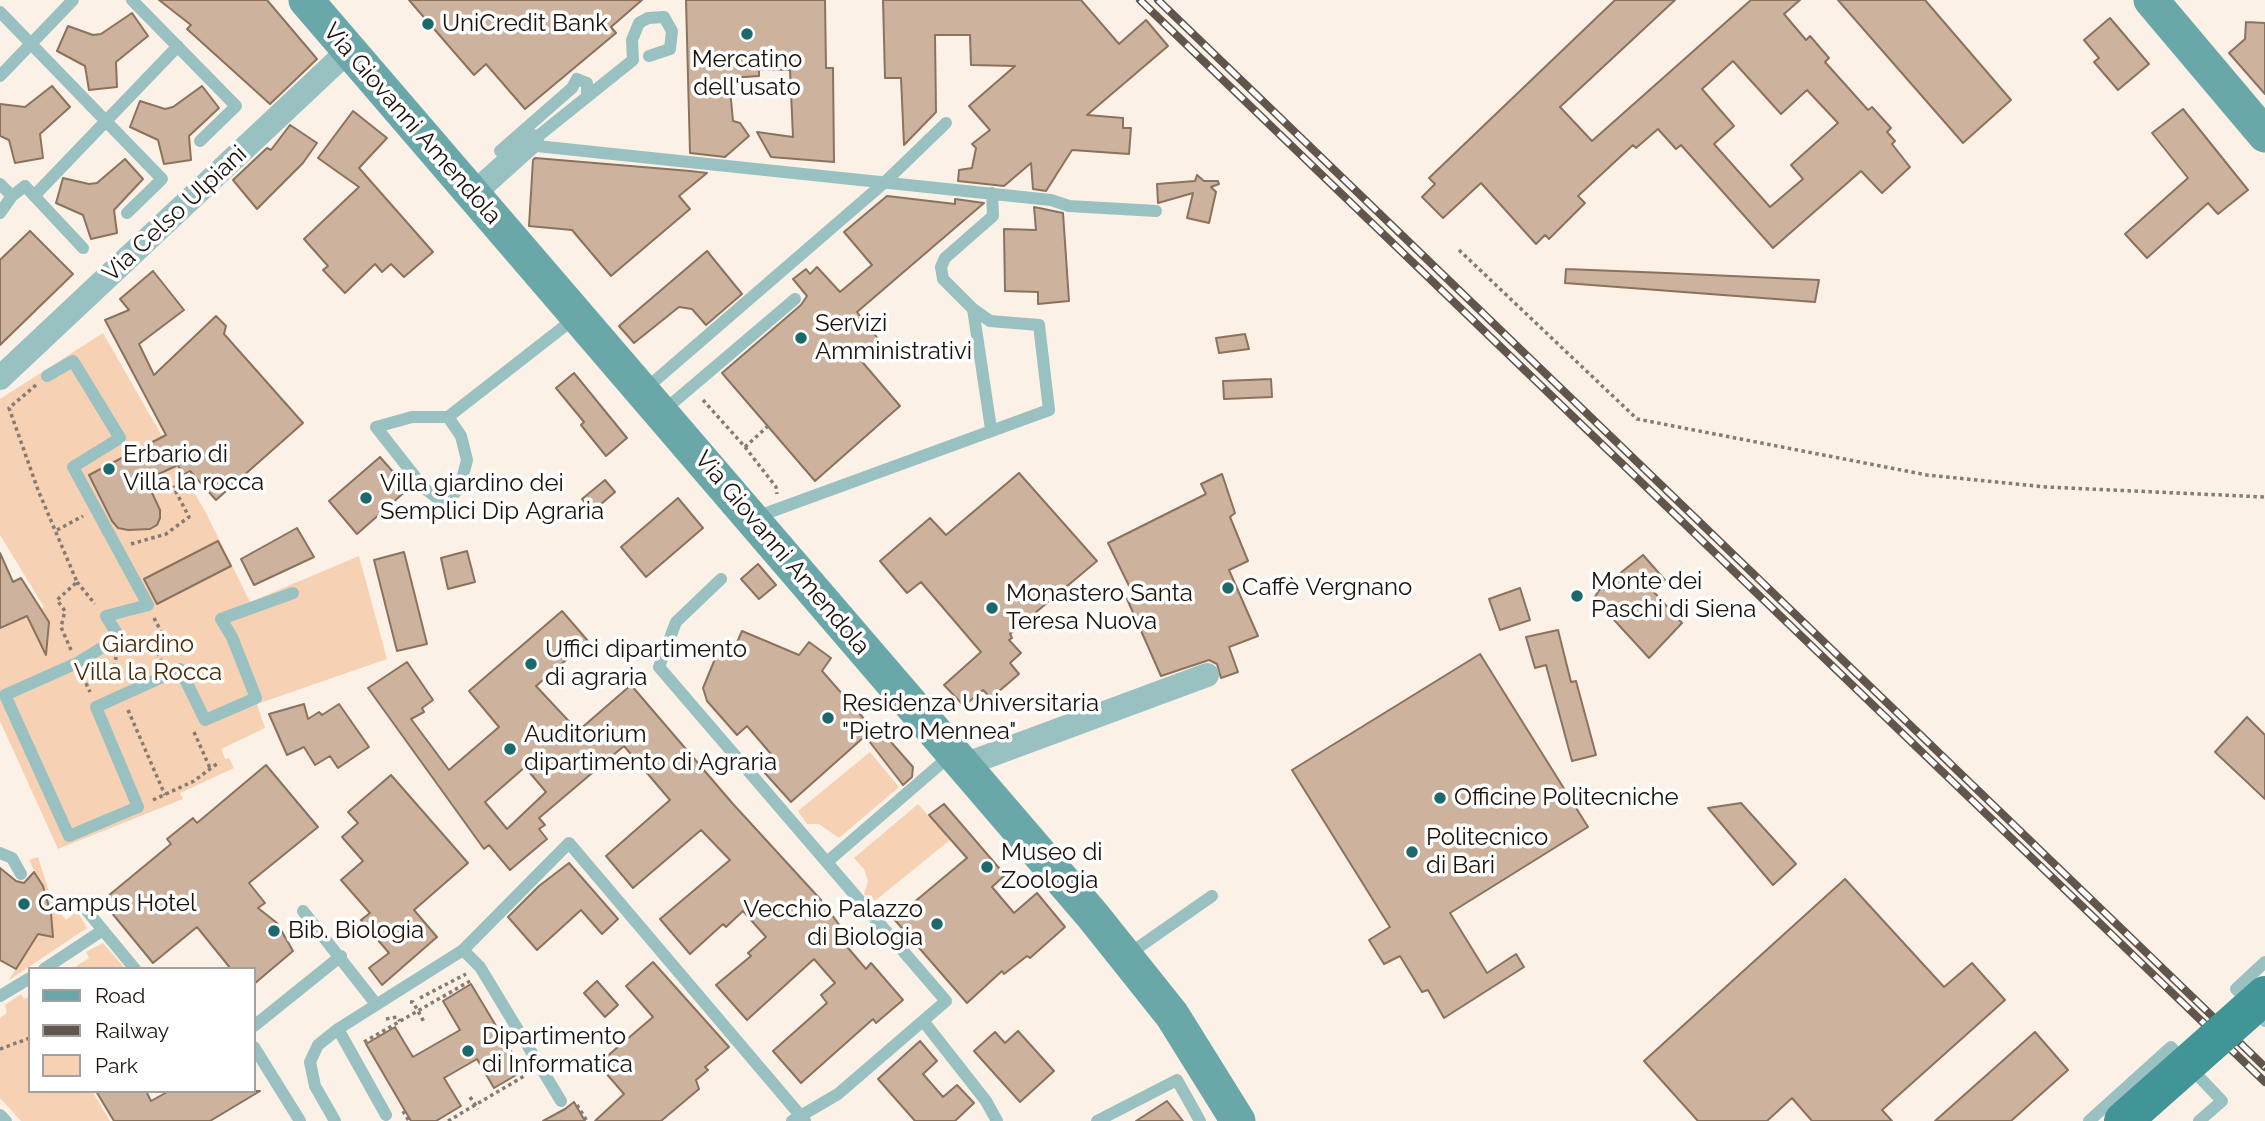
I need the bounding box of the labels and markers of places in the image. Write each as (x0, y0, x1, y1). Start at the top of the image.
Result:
place label: UniCredit Bank (442, 10, 608, 38)
marker: UniCredit Bank (420, 16, 436, 32)
marker: Mercatino dell'usato (739, 26, 755, 42)
place label: Mercatino dell'usato (692, 46, 802, 102)
place label: Servizi Amministrativi (815, 310, 972, 366)
marker: Servizi Amministrativi (793, 330, 809, 346)
place label: Erbario di Villa la rocca (123, 441, 264, 497)
marker: Erbario di Villa la rocca (101, 461, 117, 477)
place label: Villa giardino dei Semplici Dip Agraria (380, 470, 604, 526)
marker: Villa giardino dei Semplici Dip Agraria (358, 490, 374, 506)
place label: Monte dei Paschi di Siena (1591, 568, 1756, 624)
place label: Caffè Vergnano (1242, 574, 1412, 602)
place label: Monastero Santa Teresa Nuova (1006, 580, 1193, 636)
marker: Caffè Vergnano (1220, 580, 1236, 596)
marker: Monte dei Paschi di Siena (1569, 588, 1585, 604)
marker: Monastero Santa Teresa Nuova (984, 600, 1000, 616)
place label: Uffici dipartimento di agraria (545, 636, 747, 692)
marker: Uffici dipartimento di agraria (523, 656, 539, 672)
place label: Residenza Universitaria "Pietro Mennea" (842, 690, 1099, 746)
marker: Residenza Universitaria "Pietro Mennea" (820, 710, 836, 726)
place label: Auditorium dipartimento di Agraria (524, 721, 777, 777)
marker: Auditorium dipartimento di Agraria (502, 741, 518, 757)
place label: Officine Politecniche (1454, 784, 1679, 812)
marker: Officine Politecniche (1432, 790, 1448, 806)
place label: Politecnico di Bari (1426, 824, 1548, 880)
place label: Museo di Zoologia (1001, 839, 1103, 895)
marker: Politecnico di Bari (1404, 844, 1420, 860)
marker: Museo di Zoologia (979, 859, 995, 875)
place label: Campus Hotel (38, 890, 196, 918)
marker: Campus Hotel (16, 896, 32, 912)
place label: Vecchio Palazzo di Biologia (743, 896, 923, 952)
marker: Vecchio Palazzo di Biologia (929, 916, 945, 932)
place label: Bib. Biologia (288, 917, 424, 945)
marker: Bib. Biologia (266, 923, 282, 939)
place label: Dipartimento di Informatica (482, 1023, 633, 1079)
marker: Dipartimento di Informatica (460, 1043, 476, 1059)

